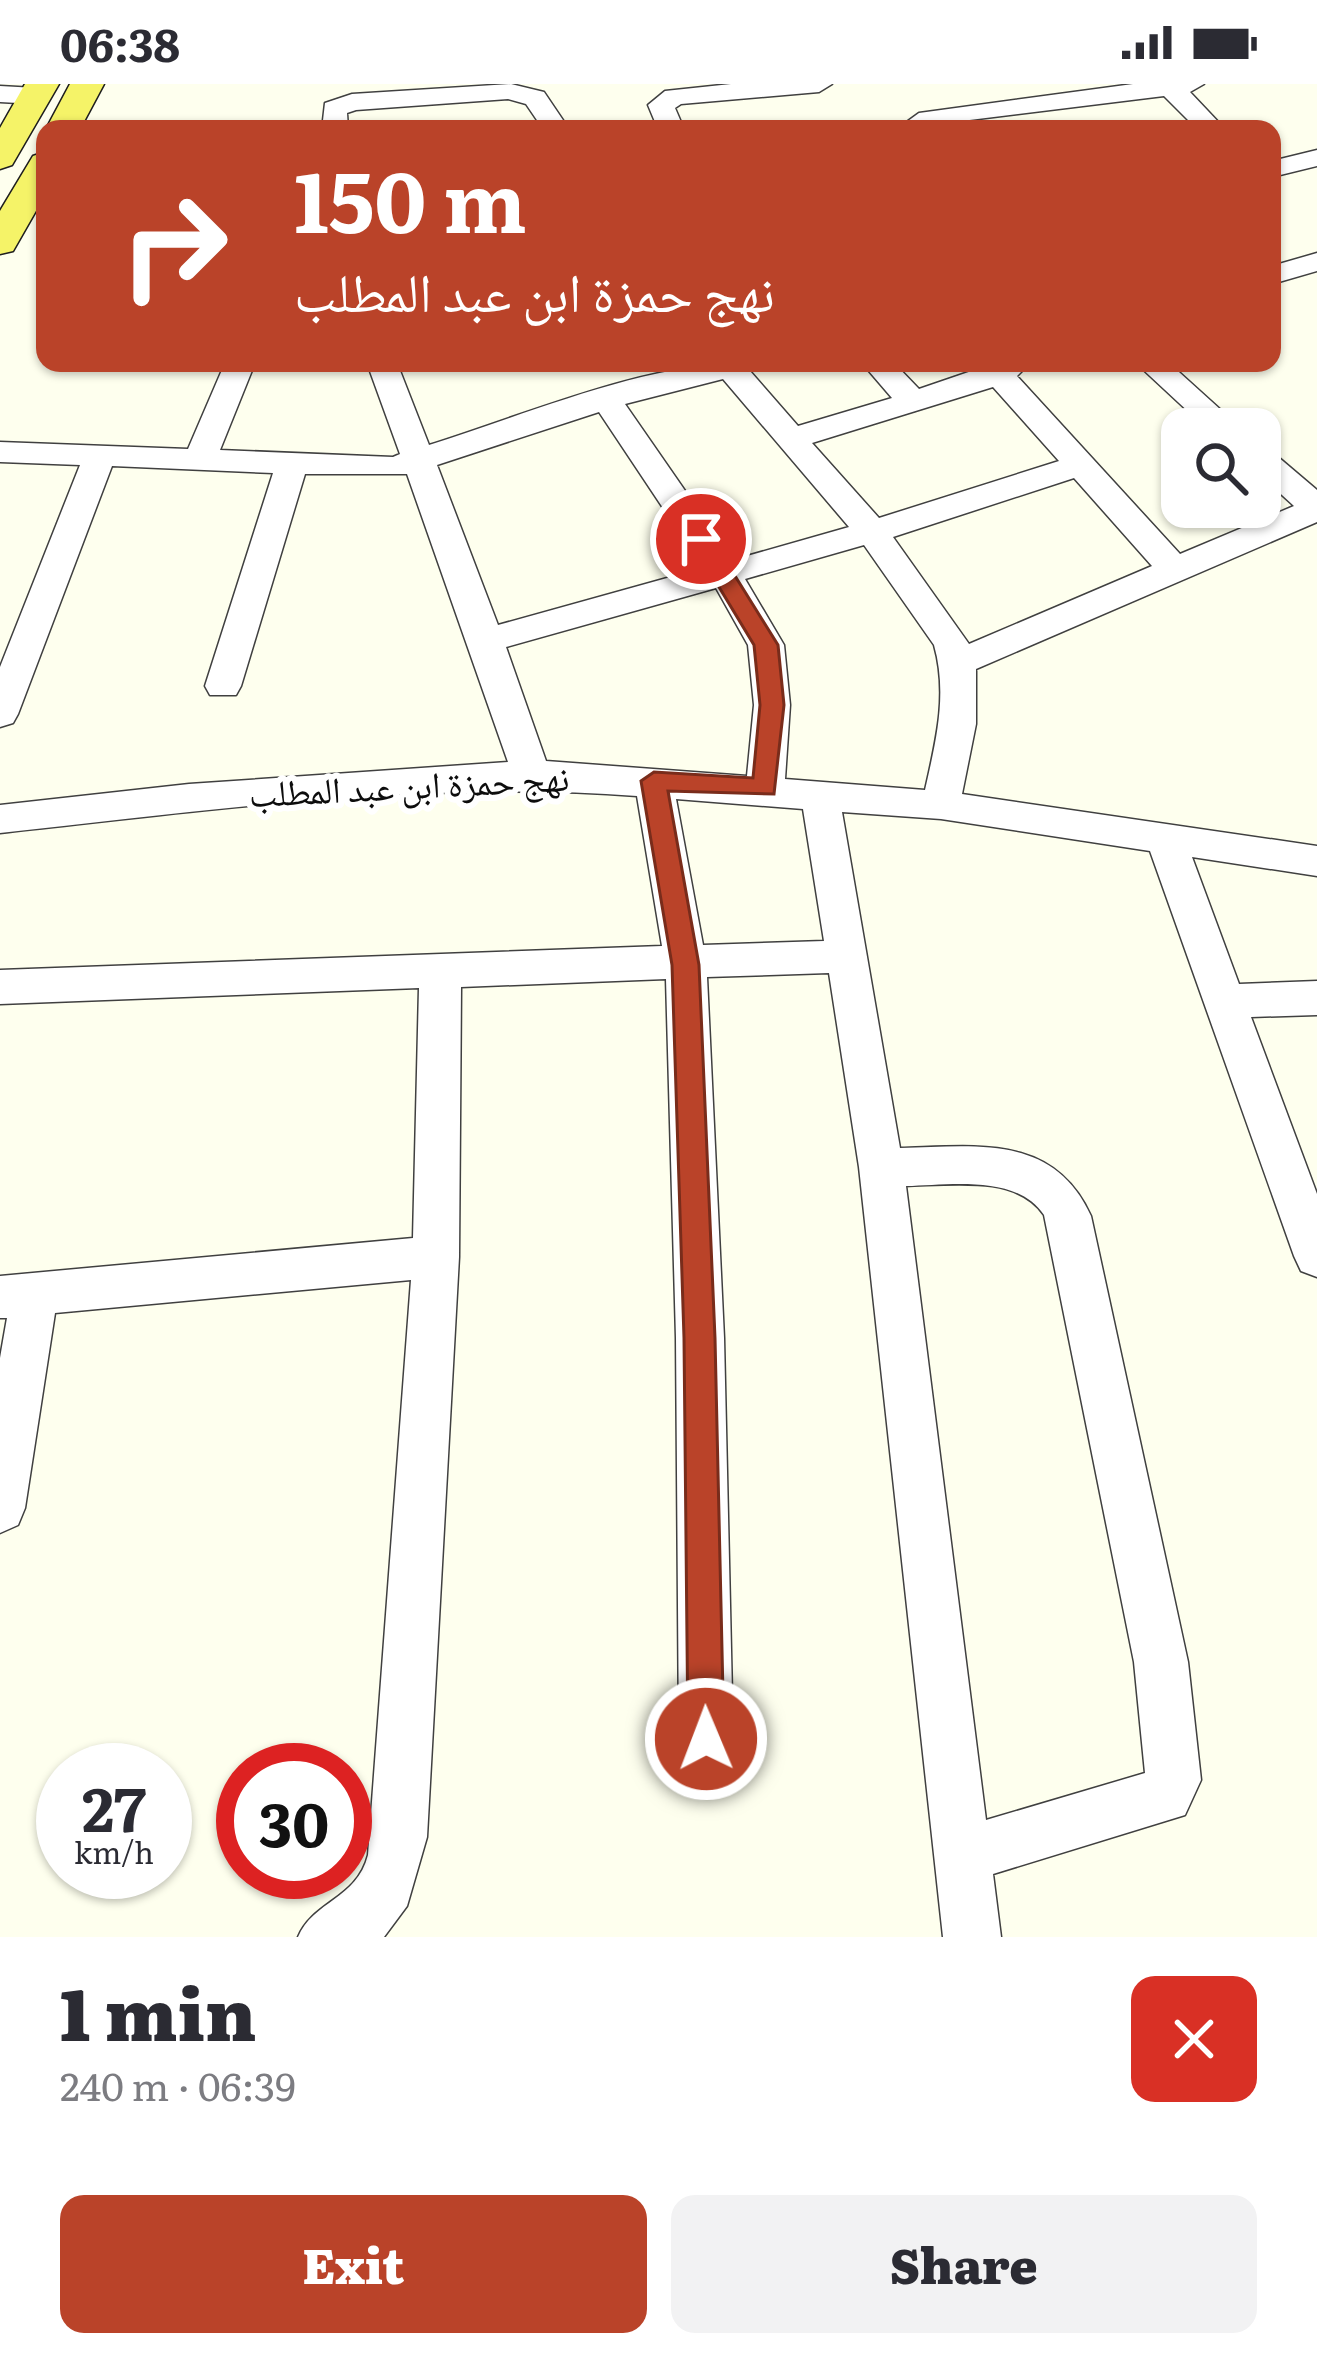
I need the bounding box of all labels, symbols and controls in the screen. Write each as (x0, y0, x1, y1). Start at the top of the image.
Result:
text: 06:38 (60, 9, 180, 76)
text: 150 m (294, 134, 527, 259)
icon: right (96, 168, 252, 324)
text: نهج حمزة ابن عبد المطلب (294, 248, 775, 329)
map controls (1161, 408, 1281, 528)
button: search (1161, 408, 1281, 528)
pin (650, 488, 752, 590)
icon: arrive (668, 506, 734, 572)
street label: نهج حمزة ابن عبد المطلب (247, 749, 570, 818)
position arrow (643, 1676, 769, 1802)
speed limit sign: 30 (216, 1743, 372, 1899)
text: 27 (82, 1761, 146, 1850)
text: km/h (74, 1829, 154, 1873)
text: 1 min (60, 1956, 256, 2063)
button: close (1131, 1976, 1257, 2102)
text: 240 m · 06:39 (60, 2055, 296, 2113)
button: Exit (60, 2195, 647, 2333)
button: Share (671, 2195, 1257, 2333)

